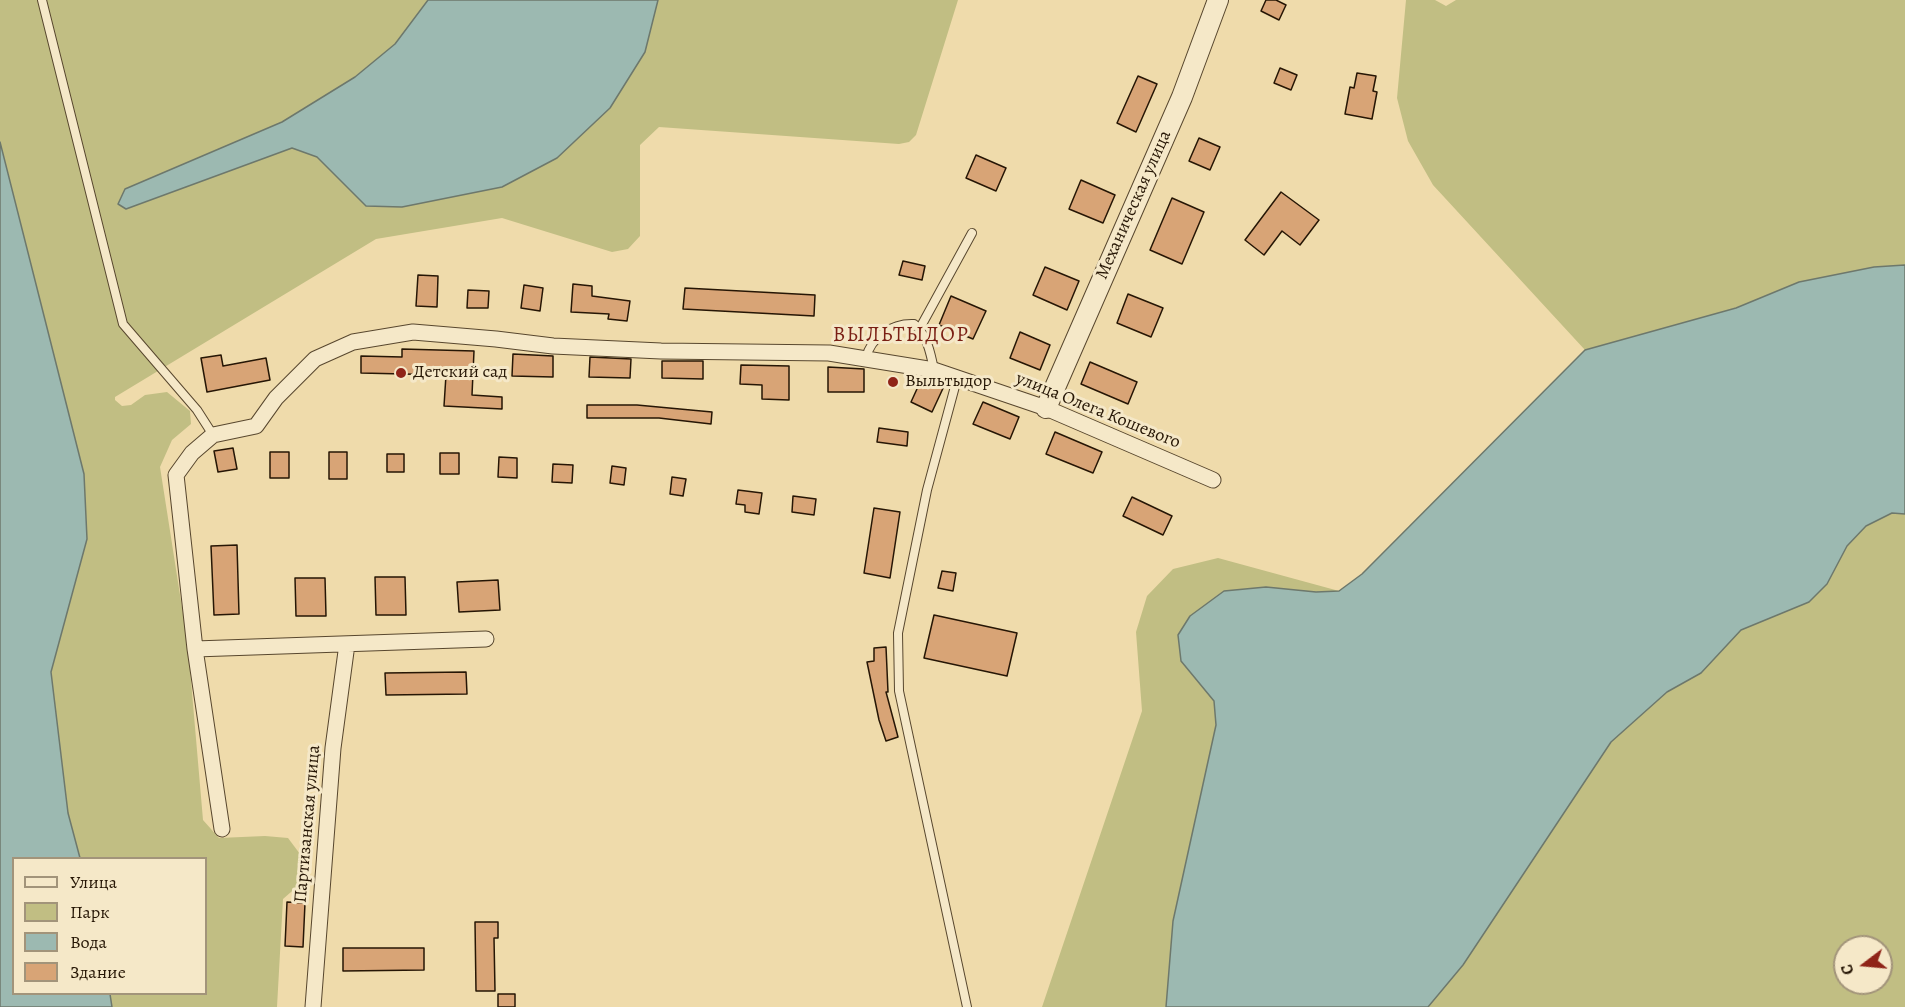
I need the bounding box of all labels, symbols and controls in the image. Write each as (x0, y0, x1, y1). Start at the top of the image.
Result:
street label: Механическая улица (1091, 127, 1177, 283)
district label: ВЫЛЬТЫДОР (833, 323, 969, 349)
place label: Детский сад (413, 362, 507, 384)
marker: Детский сад (394, 366, 408, 380)
street label: улица Олега Кошевого (1012, 368, 1184, 454)
place label: Выльтыдор (905, 371, 992, 393)
marker: Выльтыдор (886, 375, 900, 389)
street label: Партизанская улица (290, 744, 326, 904)
legend (12, 857, 207, 995)
text: Улица (70, 870, 117, 894)
text: Парк (70, 900, 110, 924)
text: Вода (70, 930, 107, 954)
north arrow (1833, 935, 1893, 995)
text: Здание (70, 960, 126, 984)
text: С (1836, 962, 1860, 977)

